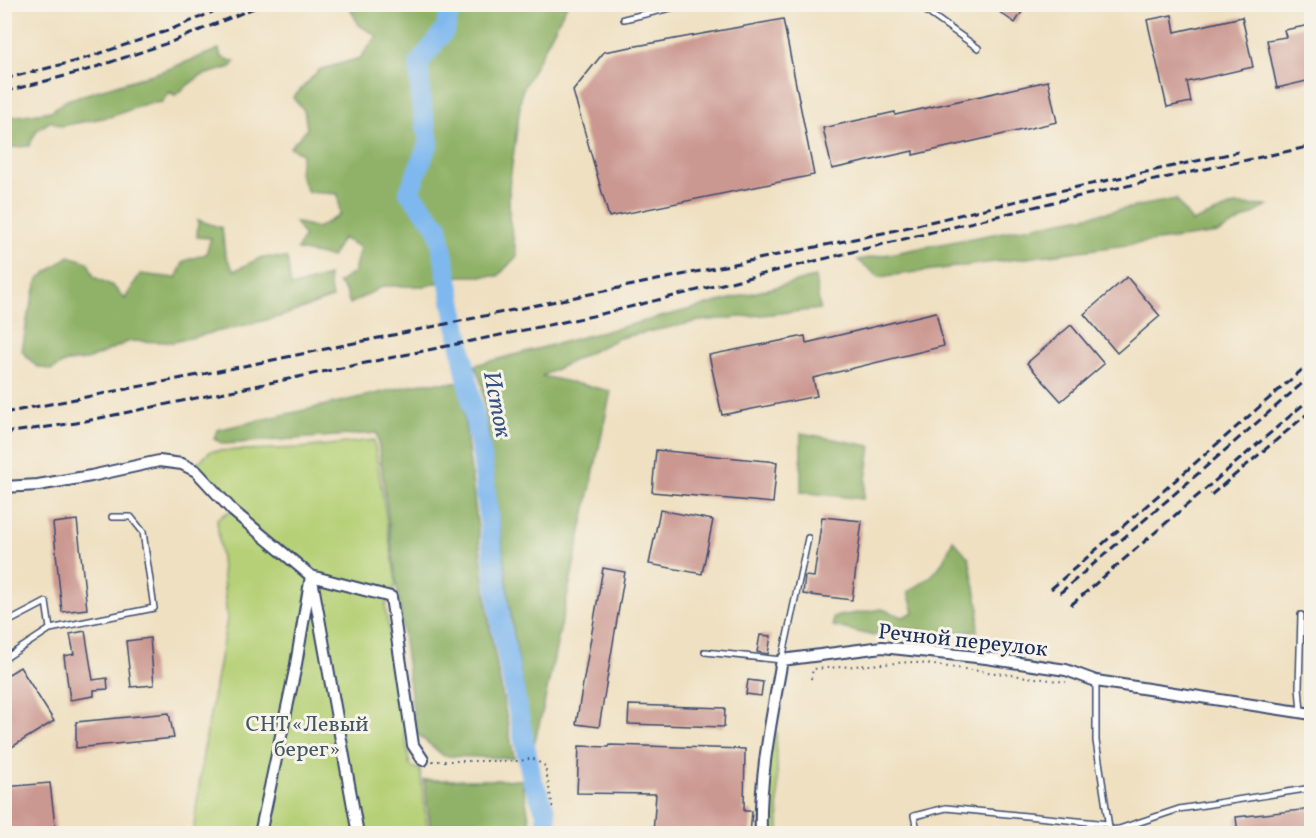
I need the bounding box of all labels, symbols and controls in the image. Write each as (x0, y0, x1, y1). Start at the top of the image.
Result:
water label: Исток (473, 368, 519, 441)
street label: Речной переулок (876, 617, 1049, 666)
park label: СНТ «Левый берег» (245, 710, 369, 766)

